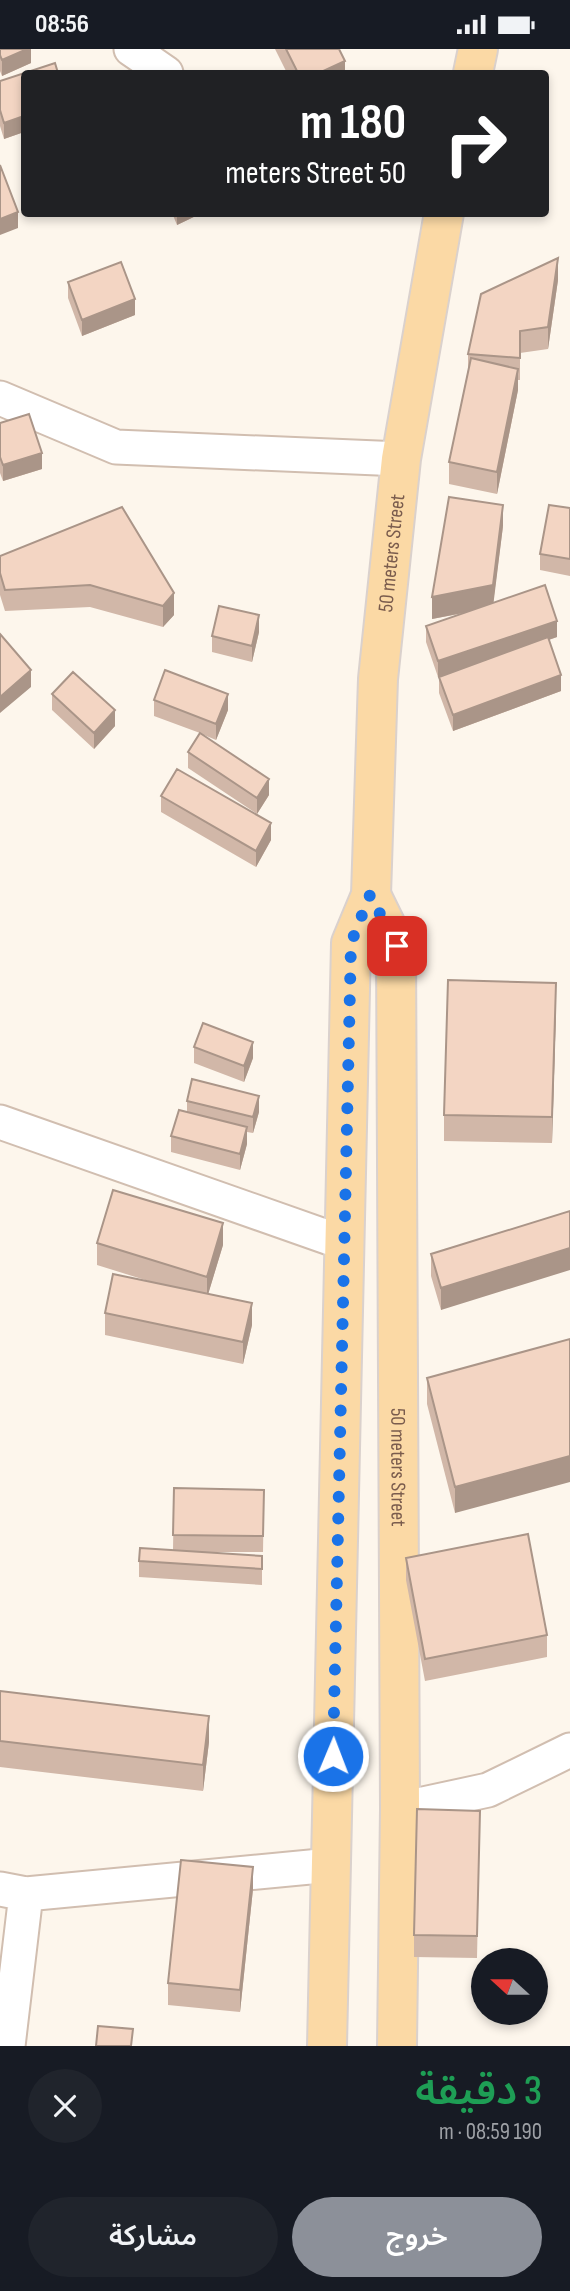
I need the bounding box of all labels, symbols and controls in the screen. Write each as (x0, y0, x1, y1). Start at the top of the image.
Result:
text: 08:56 (35, 9, 89, 40)
text: 180 m (300, 94, 406, 153)
icon: right (430, 98, 521, 189)
text: 50 meters Street (225, 154, 406, 193)
street label: 50 meters Street (373, 493, 410, 613)
pin (367, 916, 427, 976)
icon: arrive (378, 927, 416, 965)
street label: 50 meters Street (386, 1408, 411, 1527)
position arrow (296, 1719, 370, 1793)
north arrow (471, 1948, 548, 2025)
map controls (471, 1948, 548, 2025)
text: 3 دقيقة (415, 2066, 542, 2117)
button: close (28, 2069, 102, 2143)
text: 190 m · 08:59 (439, 2118, 542, 2146)
button: مشاركة (28, 2197, 278, 2277)
button: خروج (292, 2197, 542, 2277)

